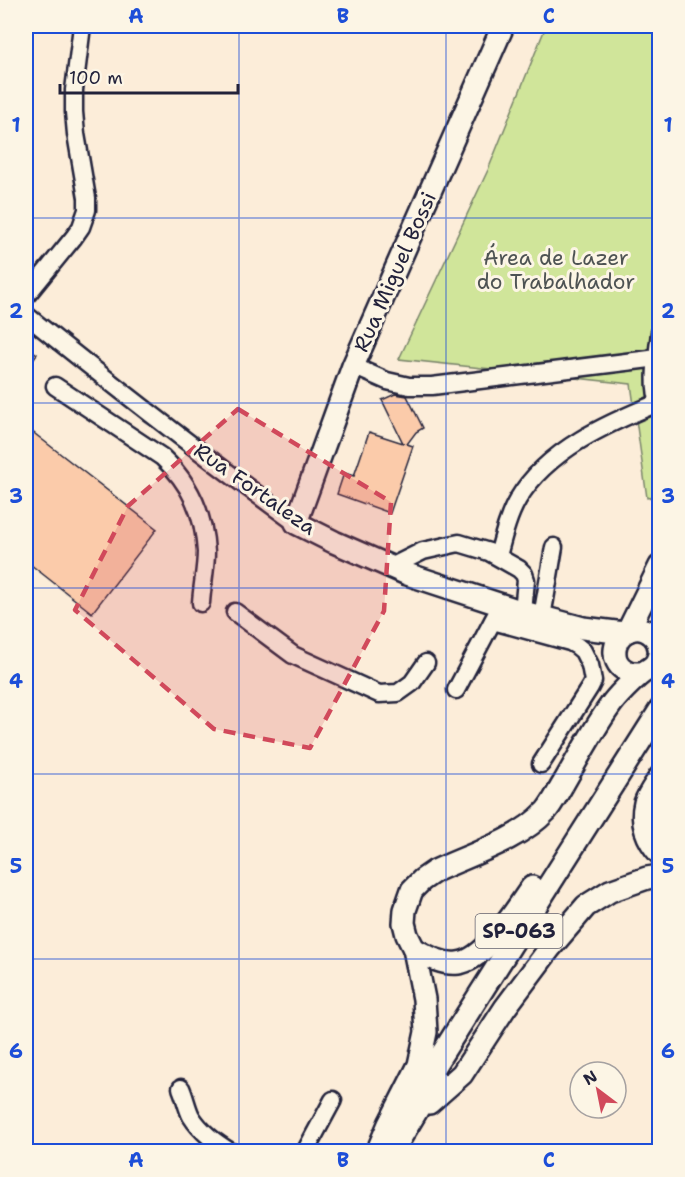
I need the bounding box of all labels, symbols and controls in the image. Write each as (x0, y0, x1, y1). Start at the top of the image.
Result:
text: A (128, 3, 144, 29)
text: B (337, 3, 349, 29)
text: C (543, 3, 555, 29)
scale bar (60, 57, 238, 95)
text: 100 m (69, 66, 123, 90)
text: 1 (11, 112, 21, 138)
text: 1 (663, 112, 673, 138)
street label: Rua Miguel Bossi (347, 188, 443, 356)
park label: Área de Lazer do Trabalhador (477, 243, 635, 296)
text: 2 (9, 298, 23, 324)
text: 2 (661, 298, 675, 324)
street label: Rua Fortaleza (188, 436, 322, 542)
text: 3 (9, 483, 23, 509)
text: 3 (661, 483, 675, 509)
text: 4 (9, 668, 23, 694)
text: 4 (661, 668, 675, 694)
text: 5 (10, 853, 22, 879)
text: 5 (662, 853, 674, 879)
road number: SP-063 (476, 914, 562, 948)
text: 6 (9, 1038, 23, 1064)
text: 6 (661, 1038, 675, 1064)
north arrow (568, 1060, 628, 1120)
text: N (579, 1065, 601, 1090)
text: A (128, 1147, 144, 1173)
text: B (337, 1147, 349, 1173)
text: C (543, 1147, 555, 1173)

